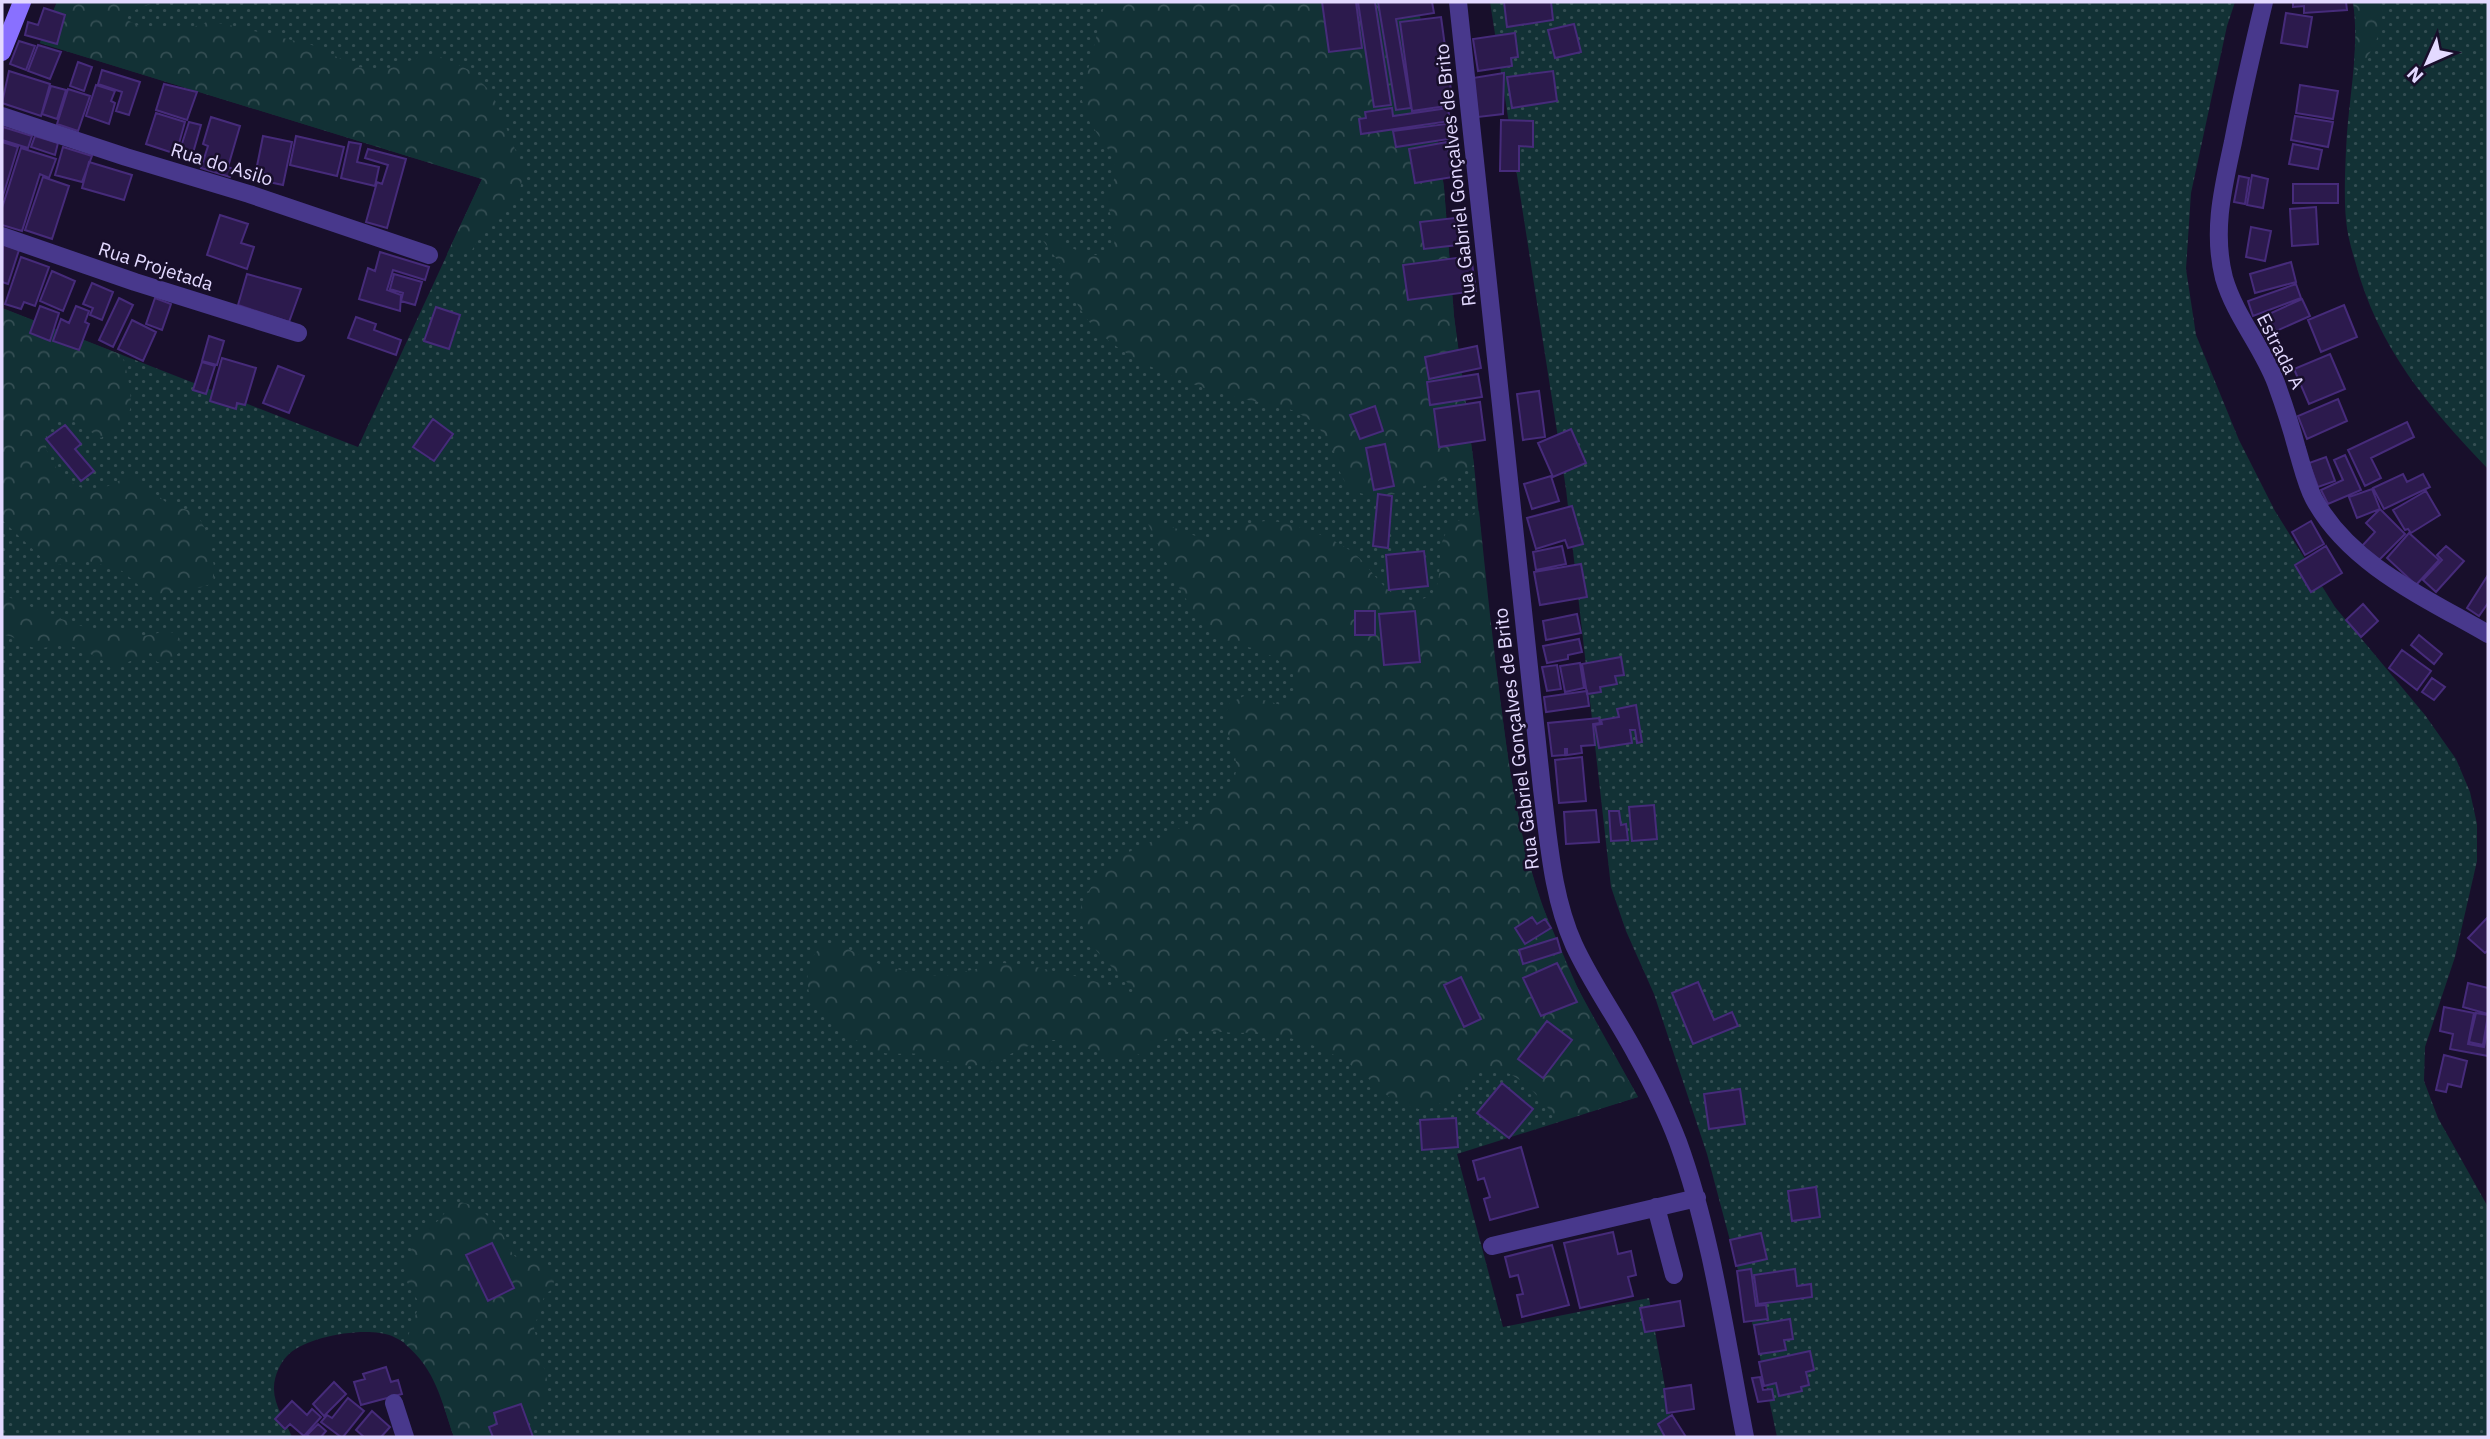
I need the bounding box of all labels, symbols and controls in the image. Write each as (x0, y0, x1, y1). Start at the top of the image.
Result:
north arrow (2392, 28, 2462, 98)
street label: Rua Gabriel Gonçalves de Brito (1429, 43, 1481, 307)
text: N (2402, 62, 2428, 88)
street label: Rua do Asilo (168, 137, 276, 191)
street label: Rua Projetada (95, 236, 217, 296)
street label: Estrada A (2252, 309, 2310, 393)
street label: Rua Gabriel Gonçalves de Brito (1488, 607, 1544, 871)

